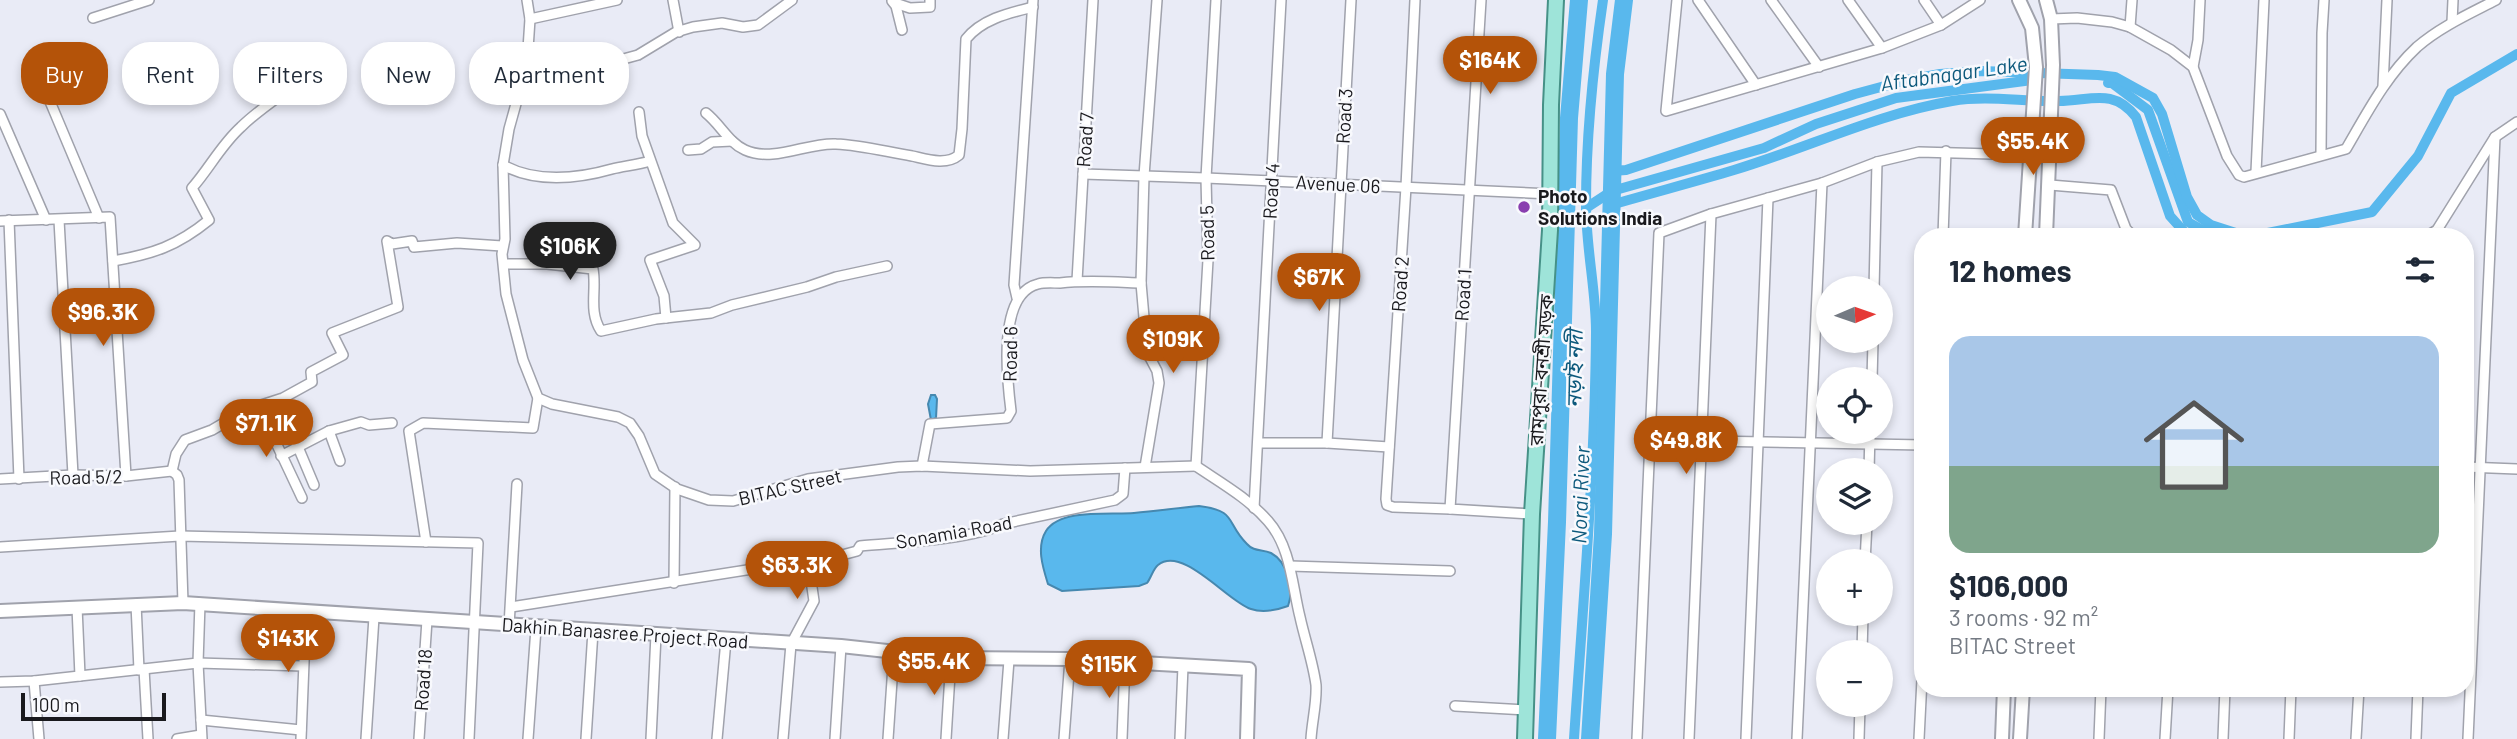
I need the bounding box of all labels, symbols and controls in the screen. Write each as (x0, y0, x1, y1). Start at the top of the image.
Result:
pin: $164K (1441, 36, 1539, 96)
chip: Buy (21, 42, 108, 105)
chip: Rent (122, 42, 219, 105)
chip: Filters (233, 42, 347, 105)
chip: New (361, 42, 455, 105)
chip: Apartment (469, 42, 629, 105)
text: $164K (1459, 45, 1521, 73)
water label: Aftabnagar Lake (1879, 50, 2029, 95)
street label: Road 3 (1331, 88, 1356, 144)
street label: Road 7 (1071, 112, 1098, 168)
pin: $55.4K (1976, 118, 2090, 177)
text: $55.4K (1997, 126, 2069, 154)
street label: Road 4 (1258, 162, 1283, 220)
street label: Avenue 06 (1295, 170, 1381, 197)
place label: Photo Solutions India (1538, 184, 1662, 229)
marker: Photo Solutions India (1516, 199, 1532, 215)
street label: Road 5 (1195, 205, 1218, 261)
pin: $106K (521, 222, 619, 282)
text: $106K (539, 231, 601, 259)
icon: filters (2401, 251, 2439, 289)
text: 12 homes (1949, 252, 2072, 288)
pin: $67K (1278, 254, 1360, 313)
street label: Road 2 (1386, 255, 1413, 313)
text: $67K (1293, 262, 1345, 290)
street label: Road 1 (1449, 268, 1476, 322)
north arrow (1816, 276, 1894, 354)
map controls (1816, 276, 1893, 717)
pin: $96.3K (46, 288, 160, 348)
street label: রামপুরা-বনশ্রী সড়ক (1524, 293, 1558, 447)
text: $96.3K (68, 297, 138, 325)
pin: $109K (1124, 316, 1222, 375)
text: $109K (1142, 324, 1204, 352)
water label: নড়াই নদী (1560, 325, 1587, 408)
street label: Road 6 (998, 326, 1021, 382)
button: locate (1816, 367, 1893, 444)
icon: home (2131, 382, 2257, 508)
pin: $71.1K (209, 400, 323, 459)
text: $71.1K (235, 408, 297, 436)
pin: $49.8K (1629, 416, 1743, 476)
text: $49.8K (1650, 425, 1722, 453)
water label: Norai River (1565, 445, 1594, 544)
button: layers (1816, 458, 1893, 535)
street label: BITAC Street (736, 463, 844, 510)
street label: Road 5/2 (49, 464, 123, 489)
street label: Sonamia Road (894, 510, 1014, 553)
pin: $63.3K (740, 542, 854, 601)
button: + (1816, 549, 1893, 626)
text: $63.3K (762, 550, 832, 578)
text: $106,000 (1949, 567, 2068, 603)
text: 3 rooms · 92 m² (1949, 603, 2098, 631)
street label: Dakhin Banasree Project Road (501, 612, 749, 653)
pin: $143K (239, 614, 337, 674)
text: $143K (257, 623, 319, 651)
text: BITAC Street (1949, 631, 2076, 659)
pin: $55.4K (877, 638, 991, 697)
pin: $115K (1060, 640, 1158, 700)
button: − (1816, 640, 1893, 717)
text: $55.4K (898, 646, 970, 674)
street label: Road 18 (409, 648, 436, 712)
text: $115K (1081, 649, 1137, 677)
scale bar (21, 690, 166, 722)
text: 100 m (32, 693, 80, 716)

